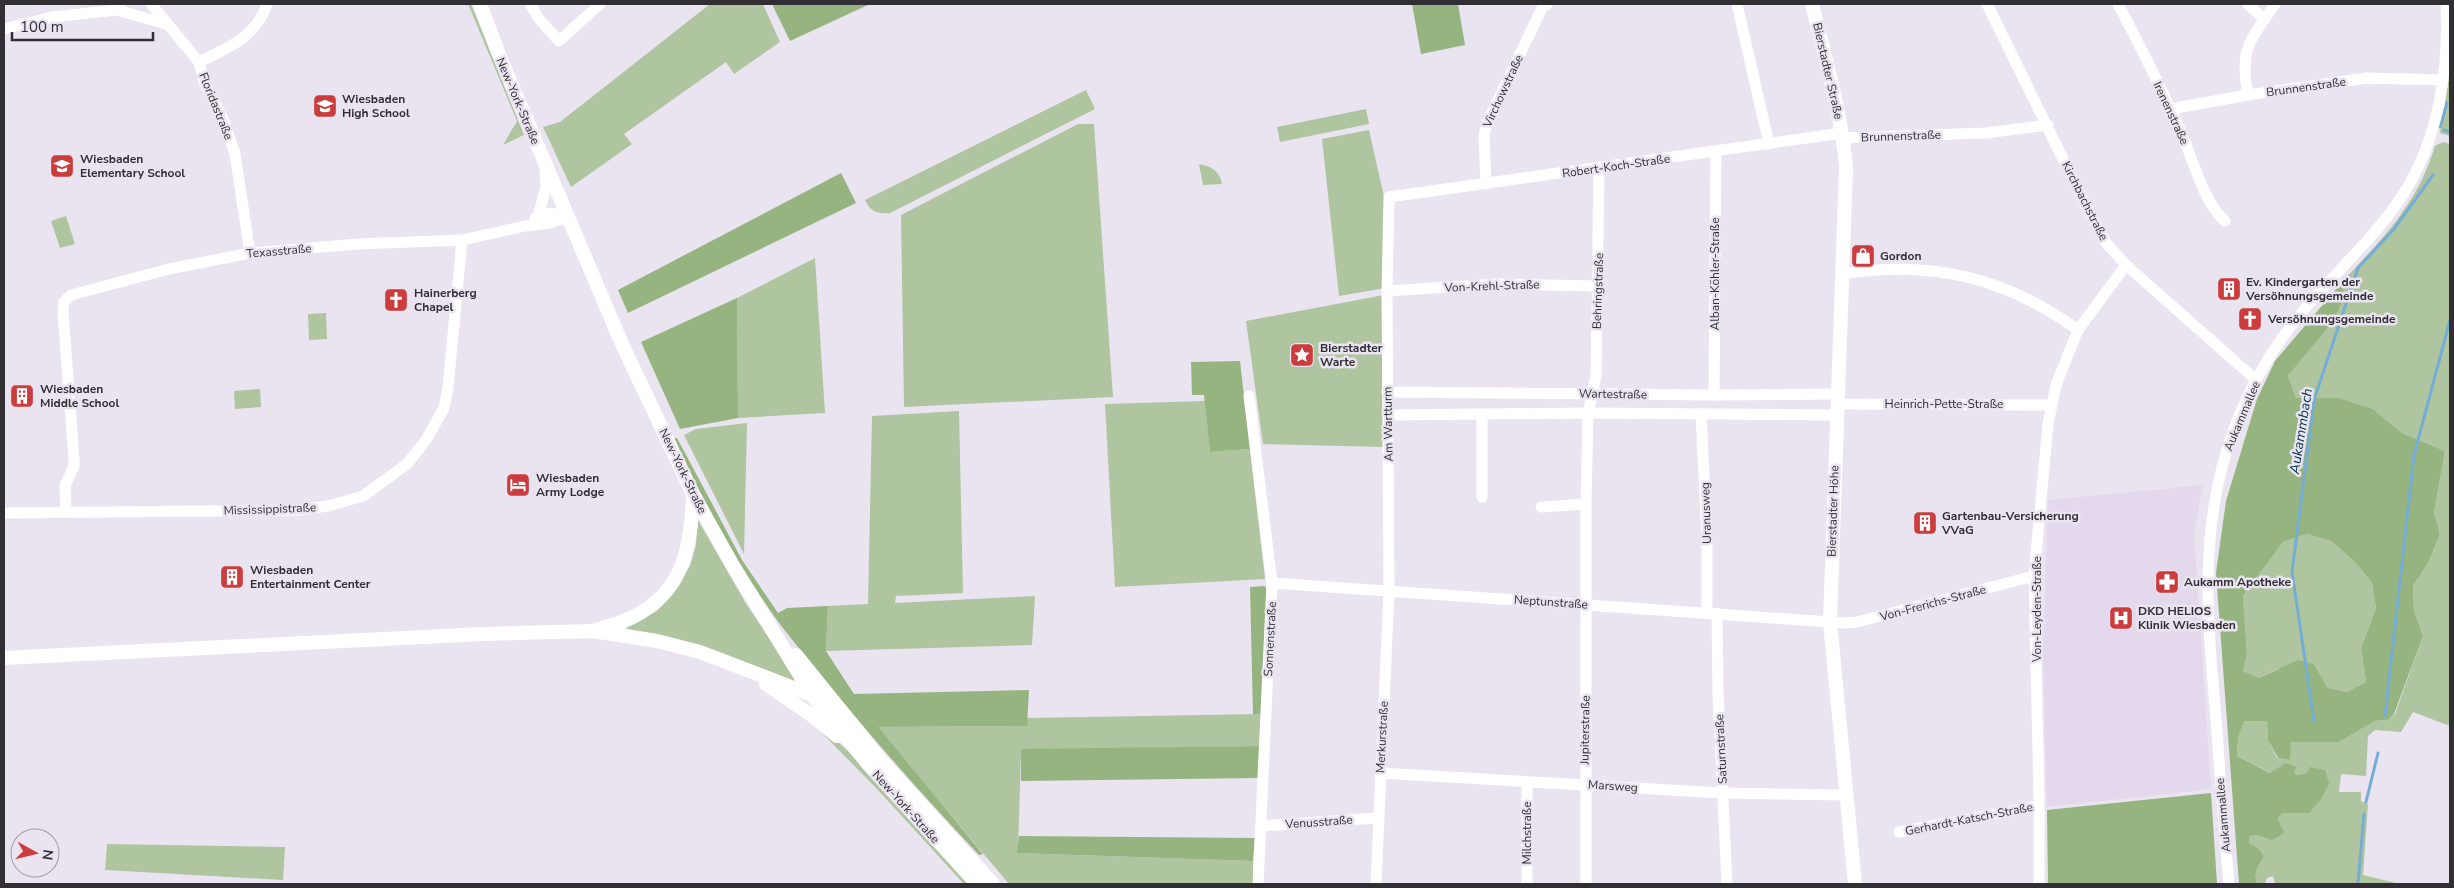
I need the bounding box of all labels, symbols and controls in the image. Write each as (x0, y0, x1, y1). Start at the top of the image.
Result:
scale bar (12, 10, 154, 42)
text: 100 m (20, 17, 64, 37)
street label: Bierstadter Straße (1809, 21, 1847, 121)
street label: Virchowstraße (1479, 52, 1527, 131)
street label: New-York-Straße (492, 55, 544, 147)
street label: Floridastraße (195, 70, 237, 142)
street label: Brunnenstraße (2265, 73, 2347, 101)
street label: Irenenstraße (2149, 79, 2193, 147)
place label: Wiesbaden High School (342, 91, 410, 121)
school or university icon: Wiesbaden High School (312, 93, 338, 119)
street label: Brunnenstraße (1861, 127, 1941, 145)
street label: Robert-Koch-Straße (1561, 150, 1671, 182)
place label: Wiesbaden Elementary School (80, 151, 185, 181)
school or university icon: Wiesbaden Elementary School (49, 153, 75, 179)
street label: Kirchbachstraße (2058, 159, 2112, 243)
street label: Alban-Köhler-Straße (1707, 217, 1723, 331)
street label: Texasstraße (246, 240, 312, 262)
shop icon: Gordon (1850, 243, 1876, 269)
place label: Gordon (1880, 248, 1921, 264)
street label: Behringstraße (1589, 252, 1607, 330)
place label: Ev. Kindergarten der Versöhnungsgemeinde (2245, 274, 2374, 304)
street label: Von-Krehl-Straße (1443, 276, 1540, 296)
building icon: Ev. Kindergarten der Versöhnungsgemeinde (2216, 276, 2242, 302)
place label: Hainerberg Chapel (414, 285, 477, 315)
church icon: Hainerberg Chapel (383, 287, 409, 313)
church icon: Versöhnungsgemeinde (2237, 306, 2263, 332)
place label: Versöhnungsgemeinde (2267, 311, 2396, 327)
place label: Bierstadter Warte (1320, 340, 1383, 370)
place icon: Bierstadter Warte (1289, 342, 1315, 368)
street label: Aukammallee (2220, 379, 2264, 453)
place label: Wiesbaden Middle School (40, 381, 119, 411)
building icon: Wiesbaden Middle School (9, 383, 35, 409)
street label: Wartestraße (1579, 385, 1647, 403)
street label: Am Wartturm (1379, 386, 1397, 462)
water label: Aukammbach (2285, 387, 2317, 476)
street label: Heinrich-Pette-Straße (1885, 396, 2003, 412)
street label: New-York-Straße (655, 426, 711, 516)
street label: Bierstadter Höhe (1823, 465, 1843, 557)
place label: Wiesbaden Army Lodge (536, 470, 605, 500)
hotel icon: Wiesbaden Army Lodge (505, 472, 531, 498)
street label: Uranusweg (1697, 482, 1715, 544)
street label: Mississippistraße (223, 499, 317, 519)
place label: Gartenbau-Versicherung VVaG (1941, 508, 2079, 538)
building icon: Gartenbau-Versicherung VVaG (1912, 510, 1938, 536)
street label: Von-Leyden-Straße (2029, 556, 2045, 663)
place label: Wiesbaden Entertainment Center (250, 562, 371, 592)
building icon: Wiesbaden Entertainment Center (219, 564, 245, 590)
pharmacy icon: Aukamm Apotheke (2154, 569, 2180, 595)
place label: Aukamm Apotheke (2184, 574, 2292, 590)
street label: Von-Frerichs-Straße (1877, 581, 1988, 625)
street label: Neptunstraße (1513, 591, 1589, 613)
street label: Sonnenstraße (1260, 601, 1280, 677)
place label: DKD HELIOS Klinik Wiesbaden (2138, 603, 2236, 633)
hospital icon: DKD HELIOS Klinik Wiesbaden (2108, 605, 2134, 631)
street label: Jupiterstraße (1576, 695, 1594, 766)
street label: Merkurstraße (1372, 701, 1392, 773)
street label: Saturnstraße (1711, 714, 1731, 784)
street label: New-York-Straße (869, 767, 943, 847)
street label: Marsweg (1588, 776, 1638, 796)
street label: Aukammallee (2212, 777, 2234, 853)
street label: Gerhardt-Katsch-Straße (1904, 799, 2034, 839)
street label: Milchstraße (1519, 801, 1535, 865)
street label: Venusstraße (1284, 812, 1353, 832)
north arrow (10, 828, 60, 878)
text: N (37, 848, 58, 861)

